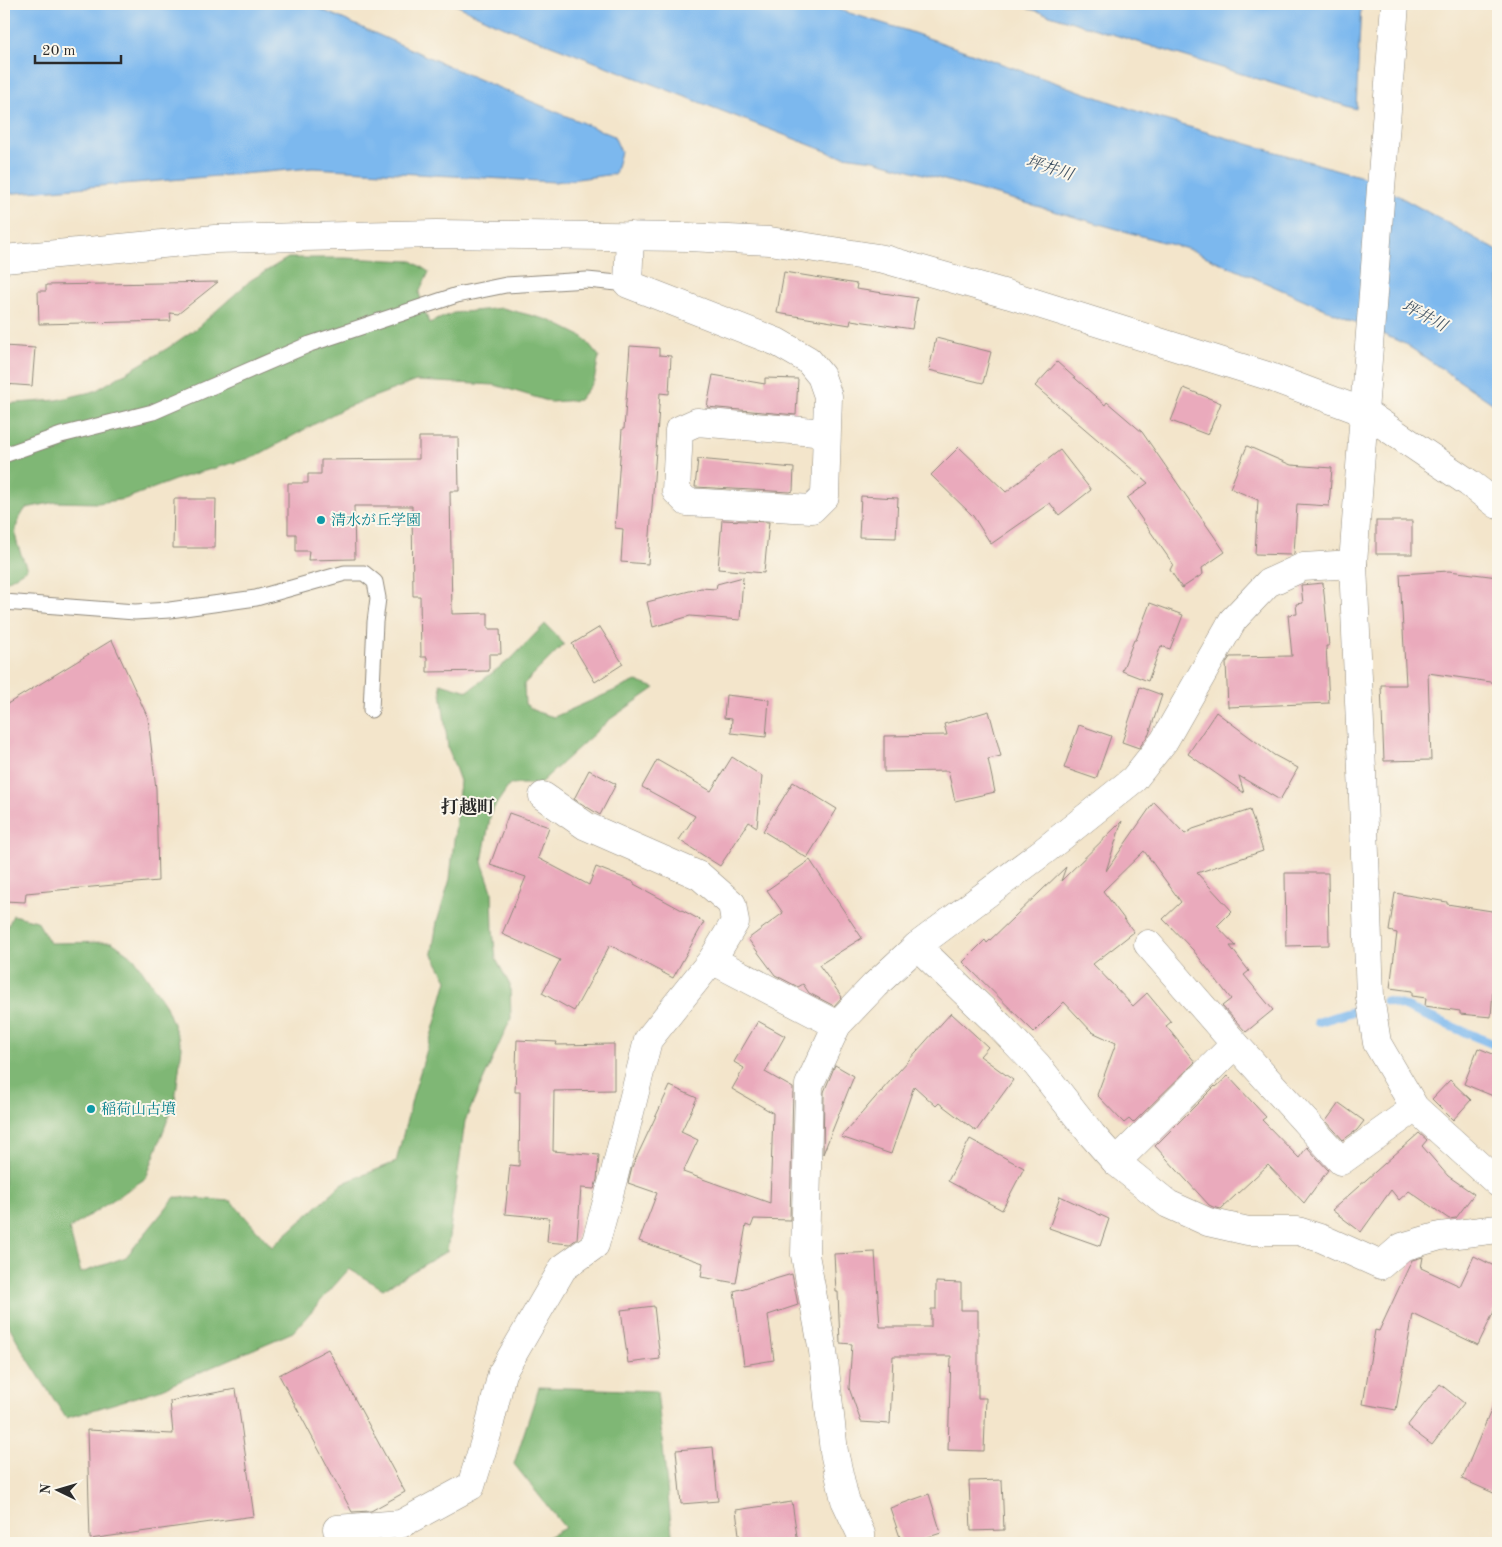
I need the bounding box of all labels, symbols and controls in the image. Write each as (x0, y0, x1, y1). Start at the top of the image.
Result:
scale bar (35, 32, 121, 64)
text: 20 m (42, 44, 76, 59)
water label: 坪井川 (1024, 152, 1077, 185)
water label: 坪井川 (1399, 297, 1452, 336)
place label: 清水が丘学園 (331, 512, 421, 529)
marker: 清水が丘学園 (315, 514, 327, 526)
district label: 打越町 (441, 797, 495, 817)
place label: 稲荷山古墳 (101, 1101, 176, 1118)
marker: 稲荷山古墳 (85, 1103, 97, 1115)
north arrow (32, 1464, 82, 1514)
text: N (39, 1483, 54, 1495)

